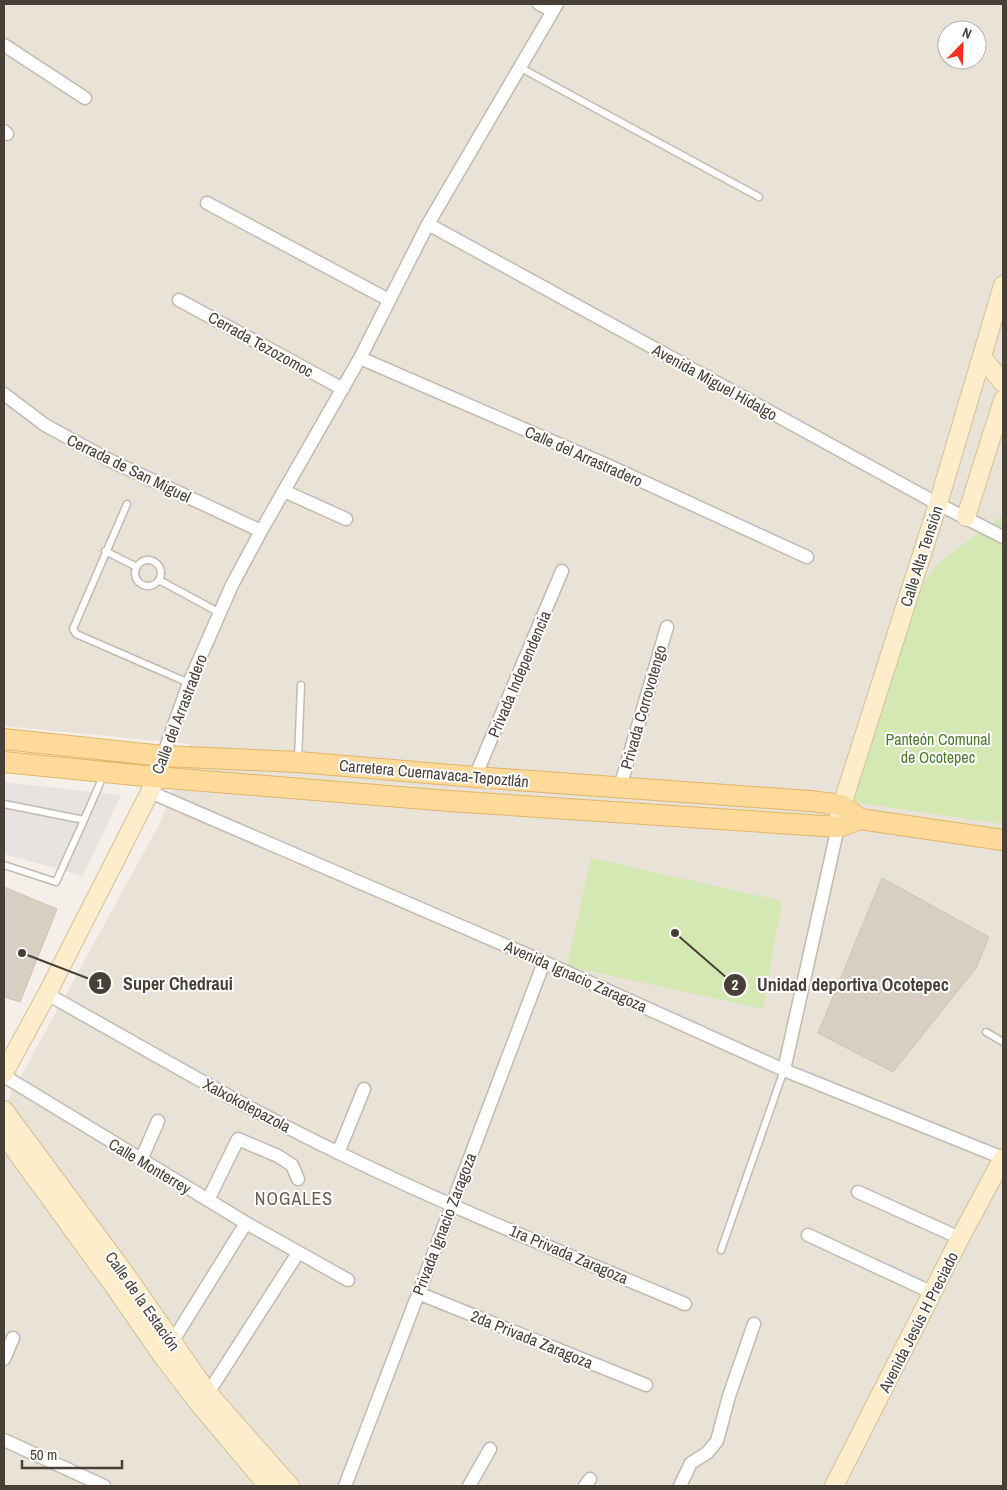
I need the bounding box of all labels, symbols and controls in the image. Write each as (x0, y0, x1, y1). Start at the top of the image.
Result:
north arrow (937, 20, 987, 70)
text: N (960, 23, 974, 43)
street label: Cerrada Tezozomoc (204, 306, 318, 382)
street label: Avenida Miguel Hidalgo (648, 338, 781, 426)
street label: Calle del Arrastradero (522, 420, 646, 492)
street label: Cerrada de San Miguel (63, 428, 195, 508)
street label: Calle Alta Tensión (894, 503, 948, 609)
street label: Privada Independencia (482, 607, 556, 741)
street label: Privada Corrovotengo (615, 642, 671, 772)
street label: Calle del Arrastradero (146, 651, 212, 777)
park label: Panteón Comunal de Ocotepec (885, 728, 991, 768)
street label: Carretera Cuernavaca-Tepoztlán (338, 754, 530, 792)
street label: Avenida Ignacio Zaragoza (500, 934, 651, 1018)
callout: Super Chedraui (88, 967, 243, 1000)
callout: Unidad deportiva Ocotepec (722, 968, 959, 1001)
text: Super Chedraui (123, 971, 233, 996)
text: Unidad deportiva Ocotepec (757, 972, 949, 997)
text: 1 (97, 973, 104, 994)
text: 2 (732, 974, 739, 995)
street label: Xalxokotepazola (199, 1073, 295, 1138)
street label: Calle Monterrey (105, 1133, 196, 1199)
street label: Privada Ignacio Zaragoza (407, 1149, 482, 1298)
district label: NOGALES (255, 1186, 333, 1211)
street label: 1ra Privada Zaragoza (506, 1219, 632, 1289)
street label: Calle de la Estación (101, 1247, 185, 1355)
street label: Avenida Jesús H Preciado (873, 1248, 963, 1397)
street label: 2da Privada Zaragoza (468, 1304, 597, 1374)
scale bar (22, 1438, 122, 1470)
text: 50 m (30, 1444, 57, 1465)

